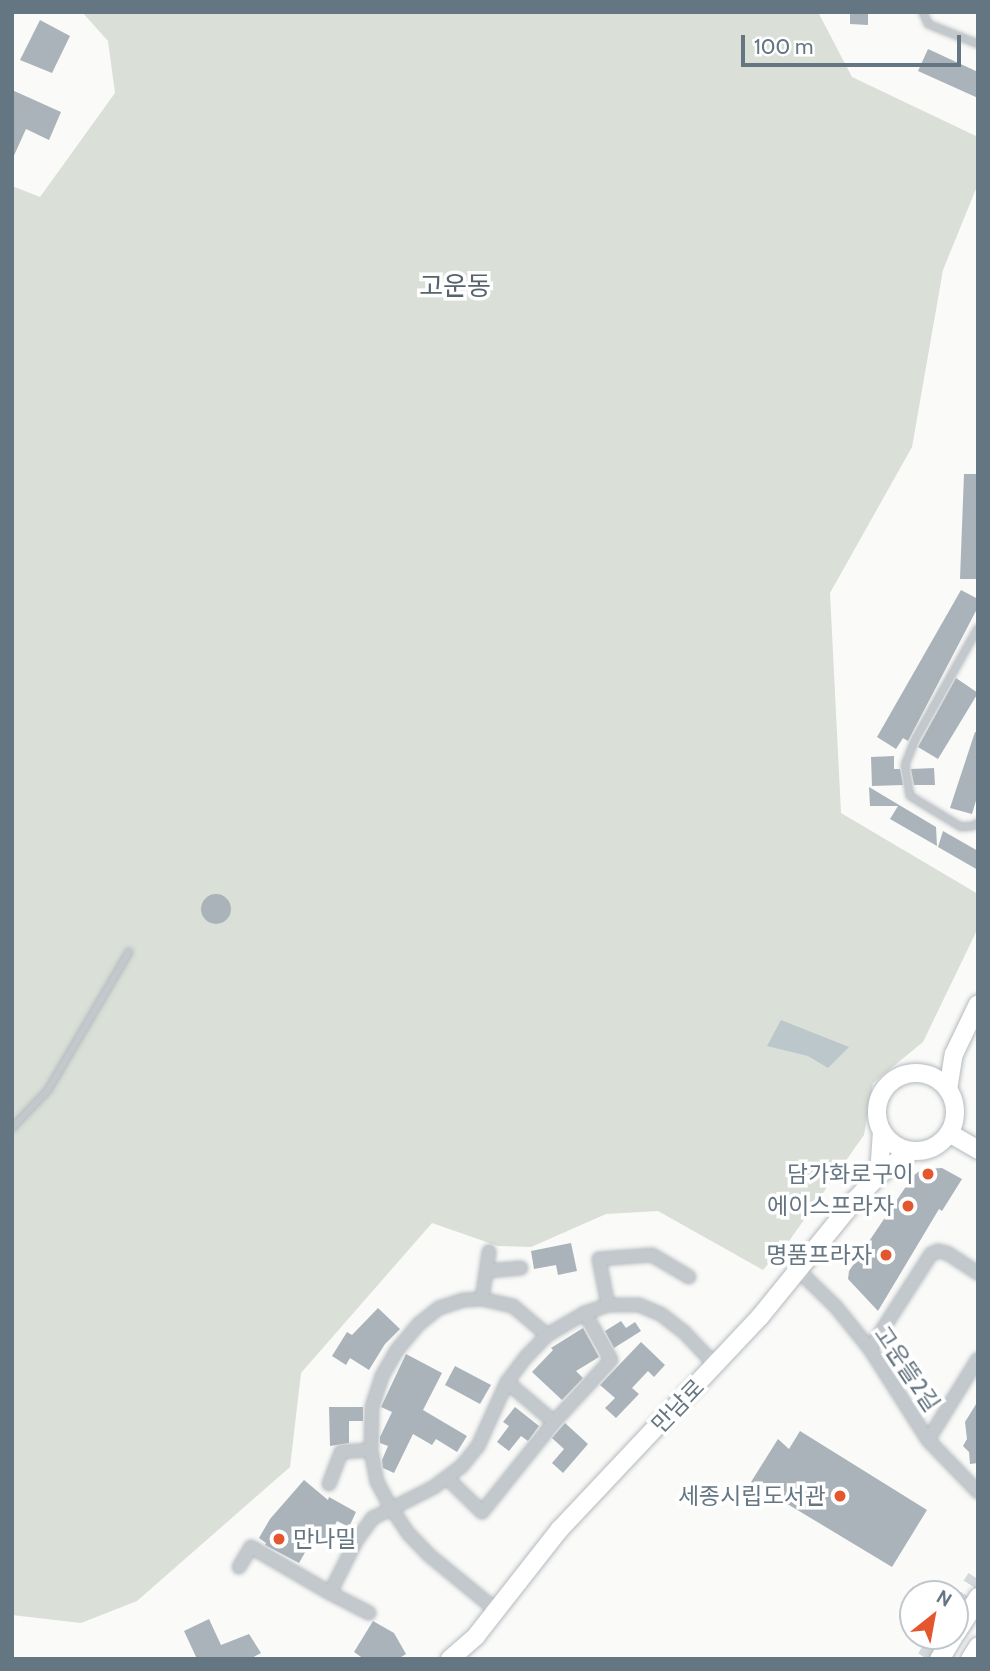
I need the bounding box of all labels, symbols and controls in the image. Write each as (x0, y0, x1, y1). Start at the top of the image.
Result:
scale bar (745, 21, 965, 65)
text: 100 m (754, 34, 813, 59)
district label: 고운동 (419, 271, 491, 303)
place label: 담가화로구이 (787, 1160, 914, 1188)
marker: 담가화로구이 (920, 1166, 936, 1182)
place label: 에이스프라자 (767, 1192, 894, 1220)
marker: 에이스프라자 (900, 1198, 916, 1214)
place label: 명품프라자 (766, 1241, 872, 1269)
marker: 명품프라자 (878, 1247, 894, 1263)
street label: 고운뜰2길 (869, 1321, 945, 1417)
street label: 만남로 (646, 1374, 710, 1438)
place label: 세종시립도서관 (678, 1482, 826, 1510)
marker: 세종시립도서관 (832, 1488, 848, 1504)
place label: 만나밀 (293, 1525, 356, 1553)
marker: 만나밀 (271, 1531, 287, 1547)
north arrow (899, 1580, 969, 1650)
text: N (932, 1585, 956, 1612)

